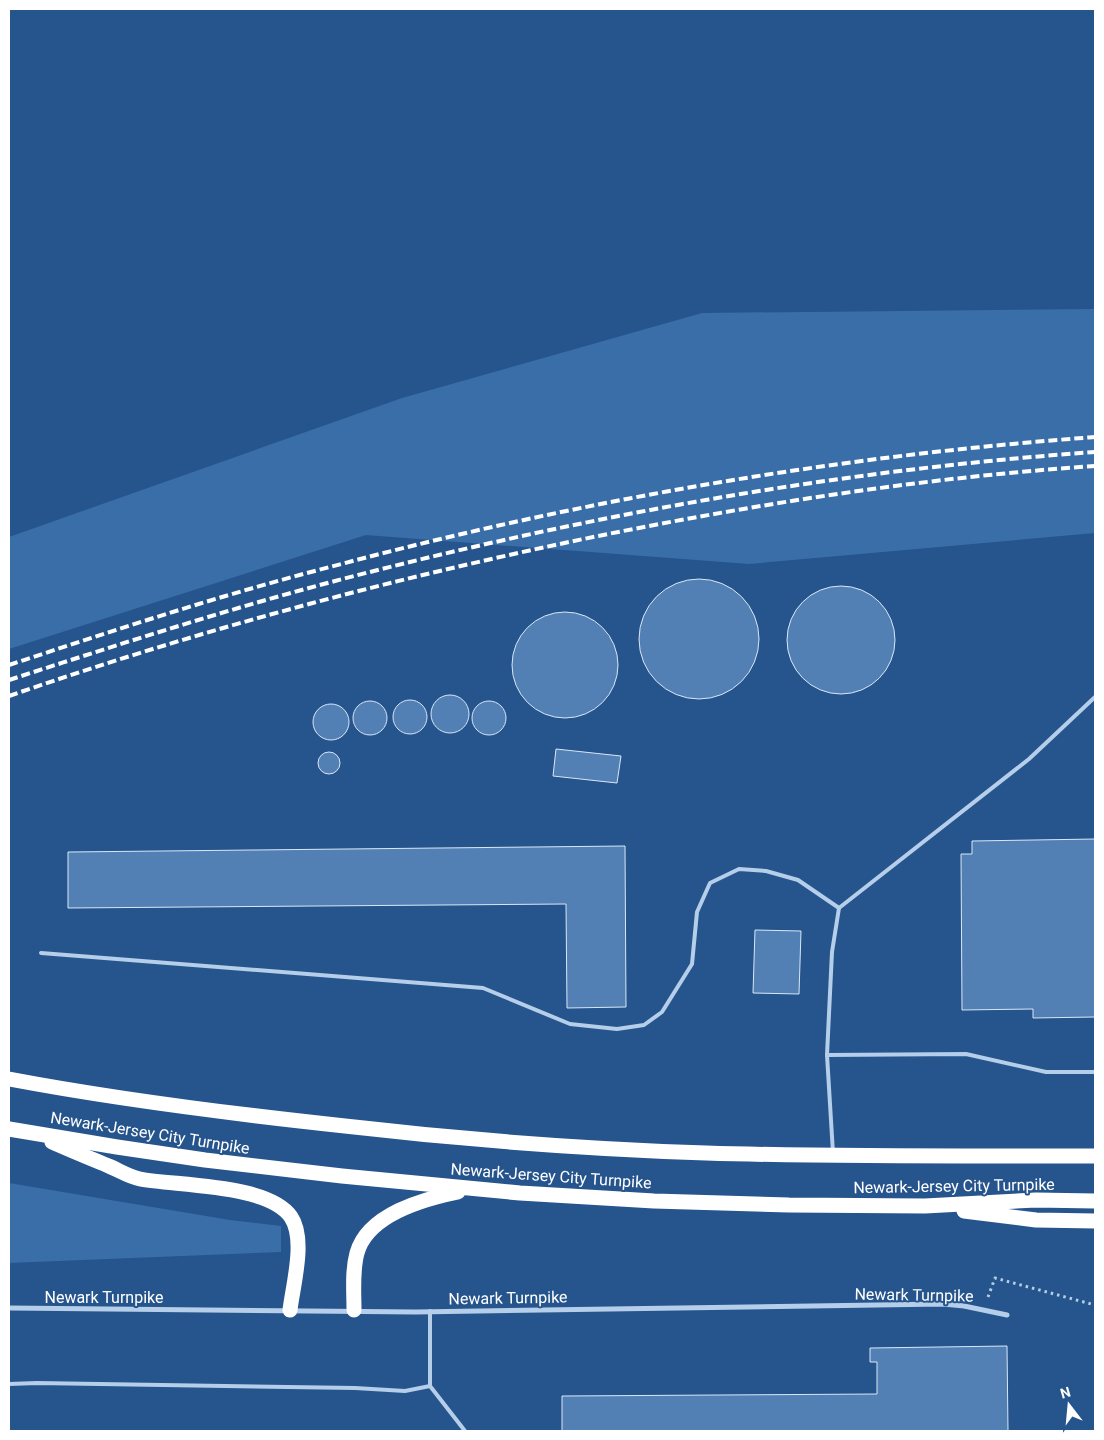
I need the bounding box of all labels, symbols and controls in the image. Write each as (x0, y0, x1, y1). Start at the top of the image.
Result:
street label: Newark-Jersey City Turnpike (49, 1108, 251, 1158)
street label: Newark-Jersey City Turnpike (450, 1159, 652, 1193)
street label: Newark-Jersey City Turnpike (853, 1175, 1055, 1197)
street label: Newark Turnpike (854, 1284, 974, 1306)
street label: Newark Turnpike (448, 1287, 568, 1309)
street label: Newark Turnpike (44, 1288, 164, 1307)
north arrow (1044, 1380, 1094, 1430)
text: N (1058, 1383, 1072, 1402)

